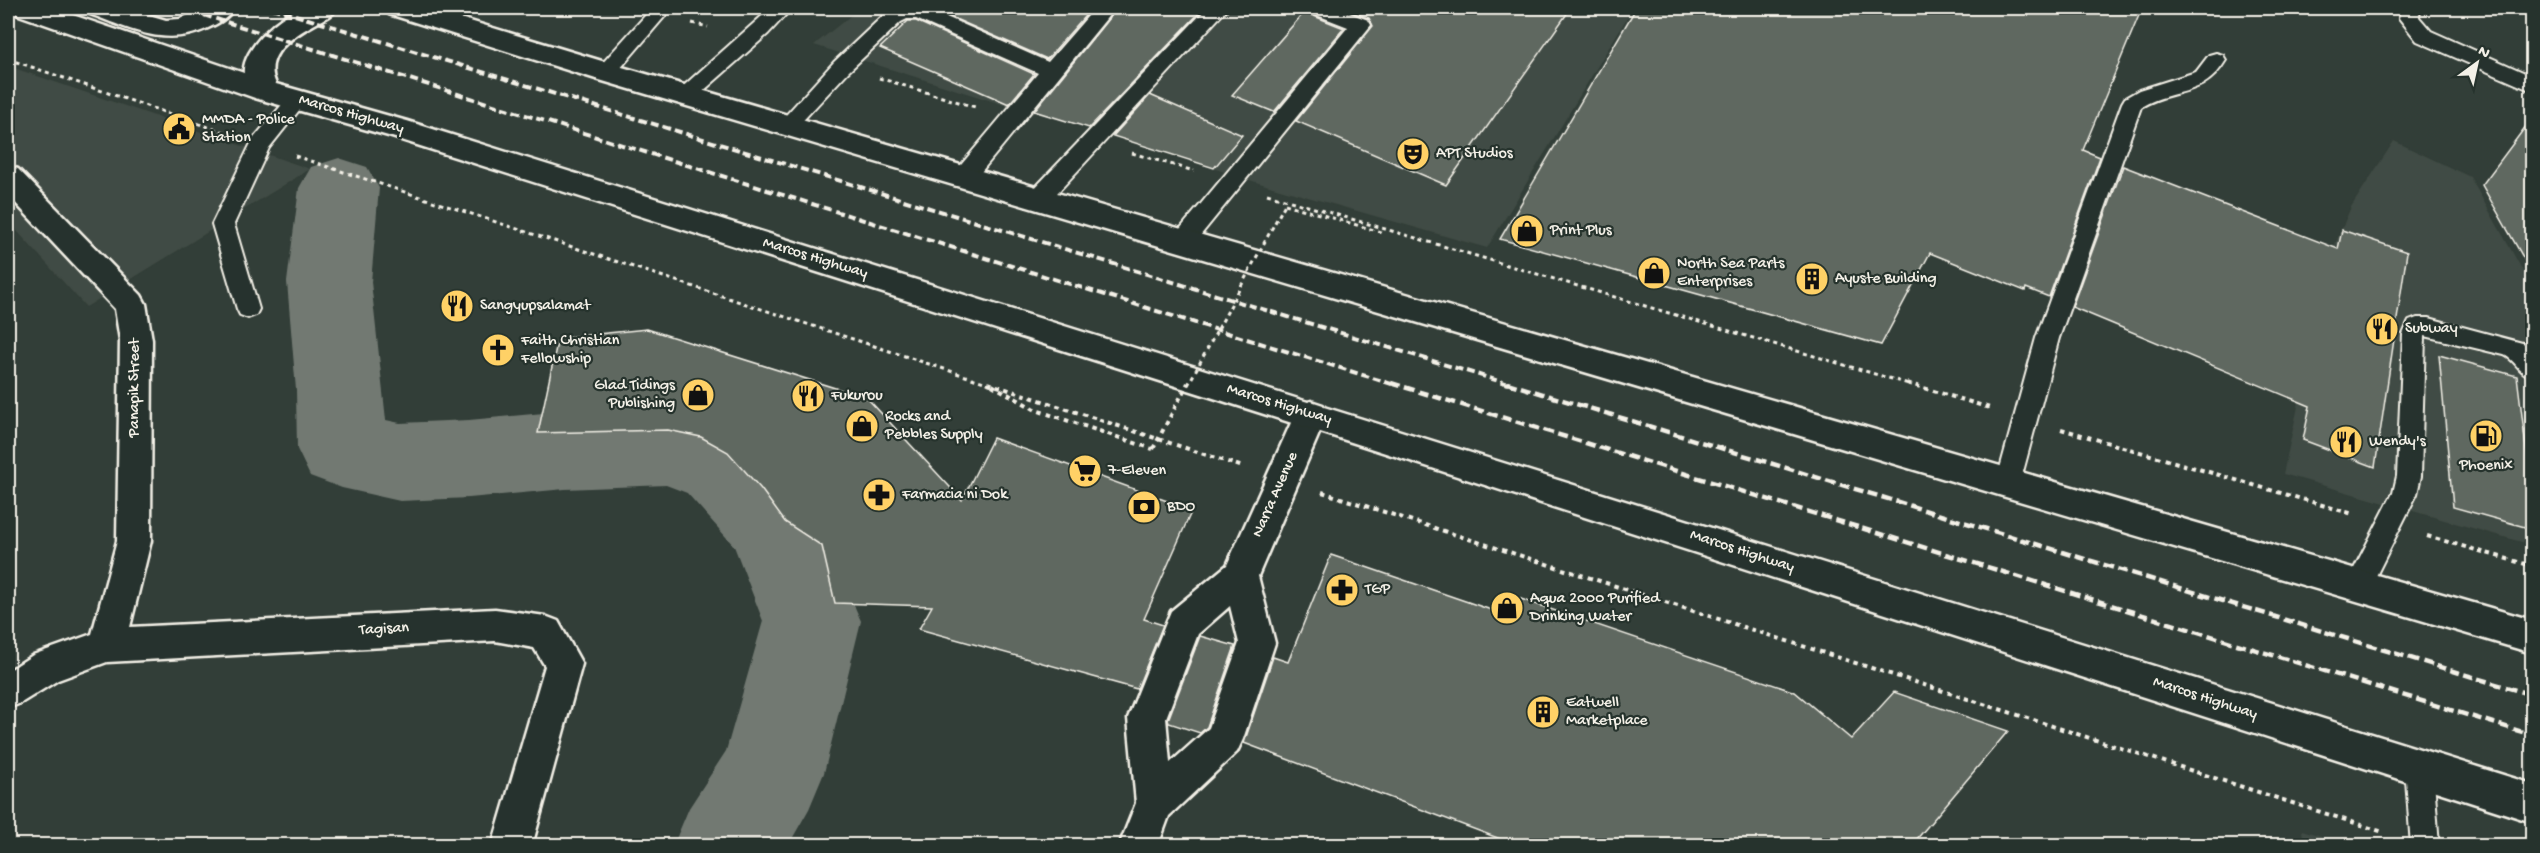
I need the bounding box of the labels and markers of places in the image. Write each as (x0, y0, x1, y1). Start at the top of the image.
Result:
public building icon: MMDA - Police Station (161, 111, 197, 147)
place label: MMDA - Police Station (202, 111, 295, 148)
theatre icon: APT Studios (1395, 136, 1431, 172)
place label: APT Studios (1436, 145, 1514, 164)
shop icon: Print Plus (1509, 213, 1545, 249)
place label: Print Plus (1549, 222, 1613, 241)
shop icon: North Sea Parts Enterprises (1636, 255, 1672, 291)
place label: North Sea Parts Enterprises (1677, 255, 1786, 292)
building icon: Ayuste Building (1794, 261, 1830, 297)
place label: Ayuste Building (1835, 270, 1937, 289)
restaurant icon: Sangyupsalamat (439, 288, 475, 324)
place label: Sangyupsalamat (480, 297, 592, 316)
restaurant icon: Subway (2364, 311, 2400, 347)
place label: Subway (2405, 320, 2458, 339)
church icon: Faith Christian Fellowship (480, 332, 516, 368)
place label: Faith Christian Fellowship (520, 332, 620, 369)
place label: Glad Tidings Publishing (594, 377, 676, 414)
shop icon: Glad Tidings Publishing (680, 377, 716, 413)
restaurant icon: Fukurou (790, 378, 826, 414)
place label: Fukurou (830, 387, 883, 406)
shop icon: Rocks and Pebbles Supply (844, 408, 880, 444)
place label: Rocks and Pebbles Supply (884, 408, 983, 445)
fuel station icon: Phoenix (2468, 418, 2504, 454)
restaurant icon: Wendy's (2328, 424, 2364, 460)
place label: Wendy's (2369, 433, 2427, 452)
supermarket icon: 7-Eleven (1067, 453, 1103, 489)
place label: Phoenix (2458, 457, 2513, 476)
place label: 7-Eleven (1107, 462, 1166, 481)
pharmacy icon: Farmacia ni Dok (861, 477, 897, 513)
place label: Farmacia ni Dok (901, 486, 1009, 505)
bank icon: BDO (1126, 489, 1162, 525)
place label: BDO (1166, 498, 1196, 517)
pharmacy icon: TGP (1324, 572, 1360, 608)
place label: TGP (1364, 581, 1390, 600)
shop icon: Aqua 2000 Purified Drinking Water (1489, 590, 1525, 626)
place label: Aqua 2000 Purified Drinking Water (1529, 590, 1661, 627)
building icon: Eatwell Marketplace (1525, 694, 1561, 730)
place label: Eatwell Marketplace (1566, 694, 1648, 731)

